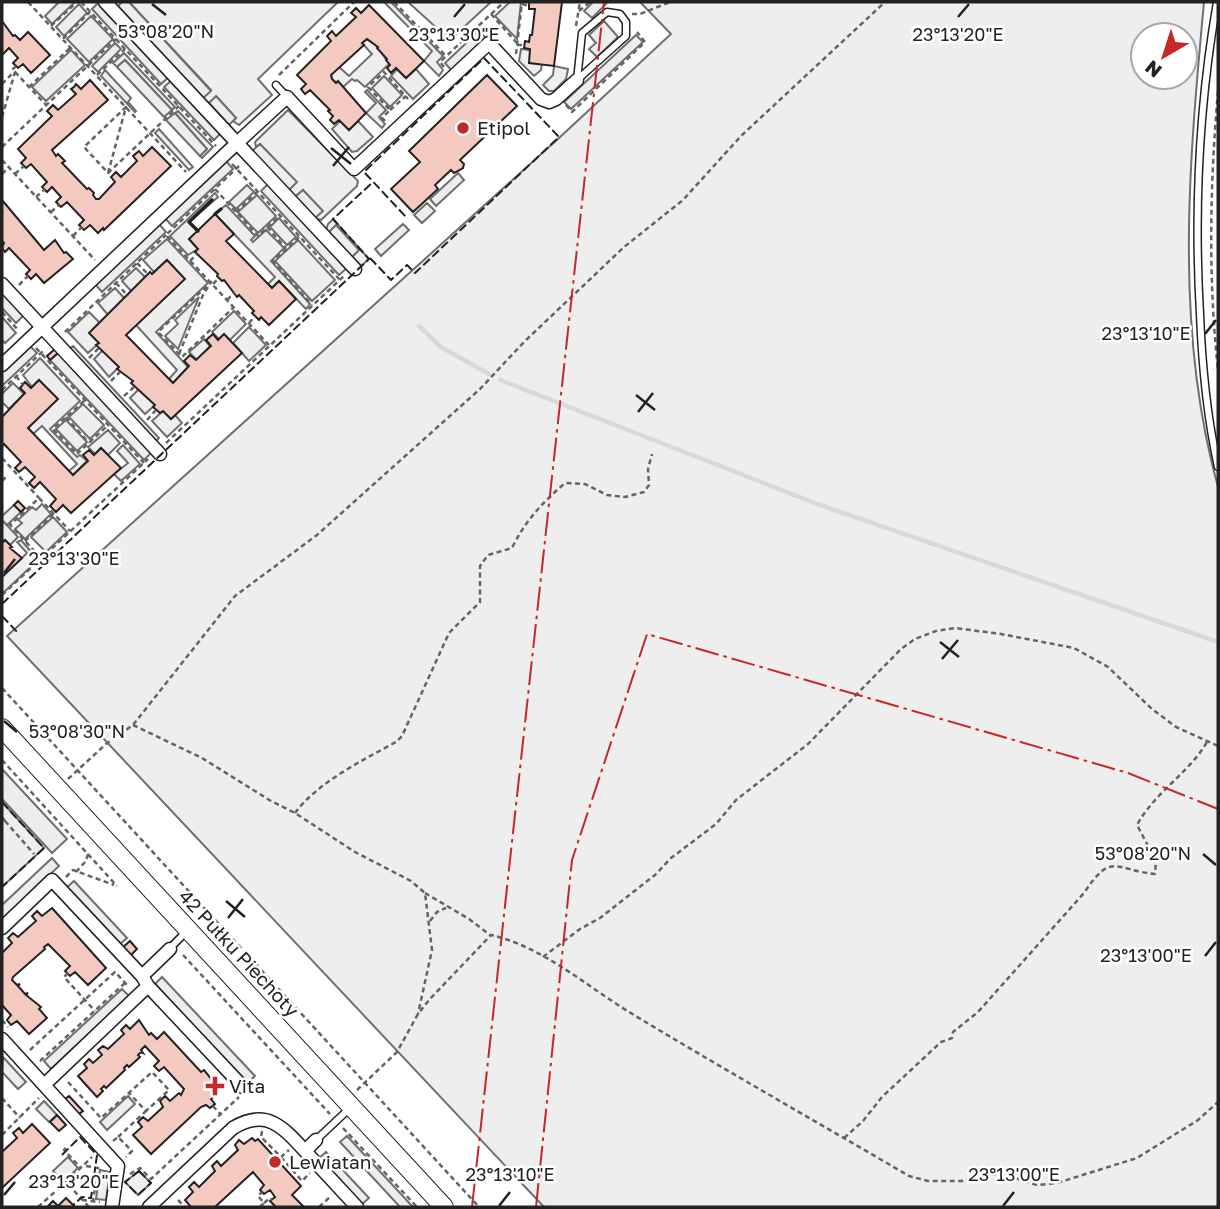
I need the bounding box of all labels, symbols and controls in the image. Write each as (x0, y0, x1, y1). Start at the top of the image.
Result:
text: 53°08'20"N (118, 20, 214, 42)
north arrow (1129, 21, 1199, 91)
text: 23°13'30"E (409, 23, 499, 45)
text: 23°13'20"E (913, 23, 1003, 45)
text: N (1140, 56, 1166, 83)
place label: Etipol (477, 116, 530, 139)
marker: Etipol (455, 120, 471, 136)
text: 23°13'10"E (1101, 322, 1191, 344)
text: 23°13'30"E (29, 547, 119, 569)
text: 53°08'30"N (29, 720, 125, 742)
text: 53°08'20"N (1095, 842, 1191, 864)
street label: 42 Pułku Piechoty (175, 884, 304, 1021)
text: 23°13'00"E (1100, 944, 1192, 966)
place label: Vita (229, 1074, 265, 1097)
marker: Vita (207, 1078, 223, 1094)
place label: Lewiatan (289, 1150, 372, 1173)
marker: Lewiatan (267, 1154, 283, 1170)
text: 23°13'10"E (465, 1163, 555, 1185)
text: 23°13'00"E (968, 1163, 1060, 1185)
text: 23°13'20"E (29, 1170, 119, 1192)

